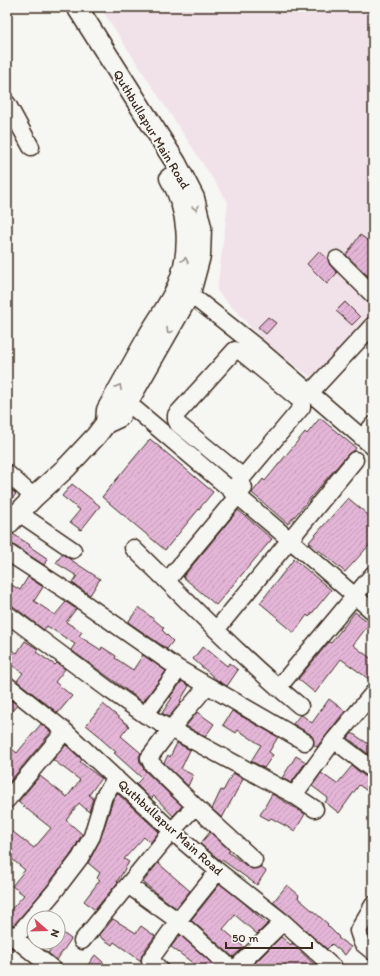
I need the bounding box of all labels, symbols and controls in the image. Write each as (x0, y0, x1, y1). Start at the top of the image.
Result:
street label: Quthbullapur Main Road (110, 67, 193, 192)
one-way arrow (192, 205, 200, 212)
one-way arrow (180, 257, 188, 263)
one-way arrow (166, 327, 173, 334)
one-way arrow (115, 384, 122, 391)
street label: Quthbullapur Main Road (115, 776, 226, 879)
north arrow (26, 910, 66, 950)
scale bar (226, 924, 312, 950)
text: N (48, 928, 62, 939)
text: 50 m (232, 931, 258, 945)

